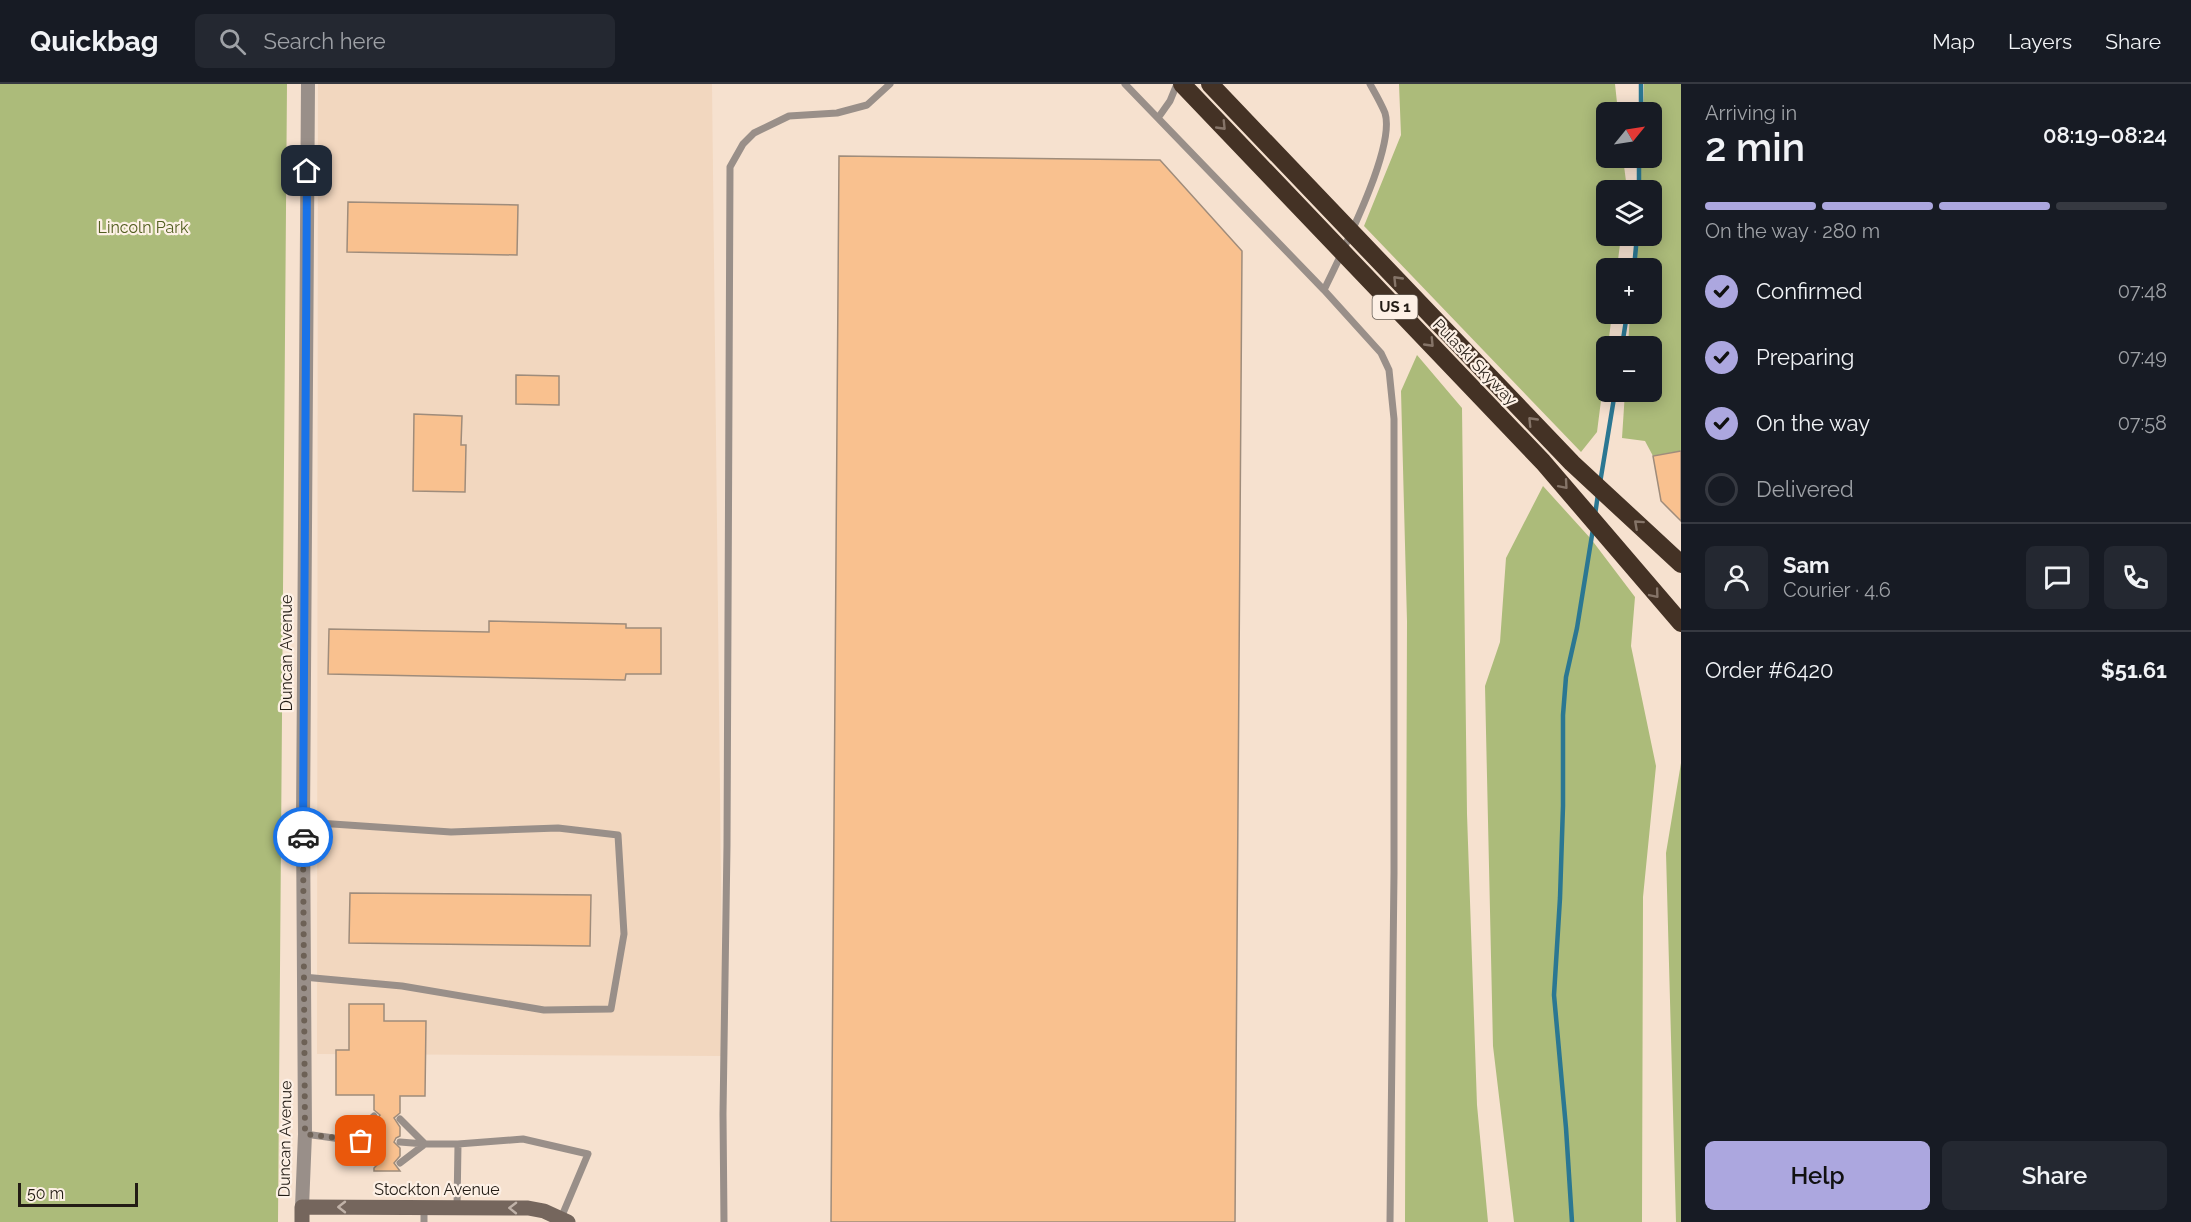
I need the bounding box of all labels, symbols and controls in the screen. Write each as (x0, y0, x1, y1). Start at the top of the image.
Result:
search box (195, 14, 615, 68)
text: Quickbag (30, 25, 159, 58)
icon: search (216, 25, 249, 58)
text: Search here (264, 28, 386, 54)
text: Map (1932, 29, 1975, 54)
text: Layers (2008, 29, 2072, 54)
text: Share (2105, 29, 2161, 54)
text: Arriving in (1705, 101, 1797, 125)
north arrow (1596, 102, 1662, 168)
map controls (1596, 102, 1662, 402)
one-way arrow (1215, 119, 1226, 130)
text: 08:19–08:24 (2043, 122, 2167, 148)
text: 2 min (1705, 124, 1805, 170)
pin (281, 145, 332, 196)
icon: home (290, 154, 323, 187)
button: layers (1596, 180, 1662, 246)
park label: Lincoln Park (98, 218, 189, 237)
text: On the way · 280 m (1705, 219, 1880, 243)
button: + (1596, 258, 1662, 324)
icon: check (1705, 275, 1738, 308)
one-way arrow (1393, 276, 1404, 286)
text: Confirmed (1756, 278, 1863, 304)
text: 07:48 (2118, 279, 2167, 303)
road number: US 1 (1372, 295, 1418, 319)
street label: Pulaski Skyway (1429, 315, 1521, 410)
one-way arrow (1422, 336, 1433, 347)
button: − (1596, 336, 1662, 402)
icon: check (1705, 341, 1738, 374)
text: Preparing (1756, 344, 1854, 370)
text: 07:49 (2118, 345, 2167, 369)
icon: check (1705, 407, 1738, 440)
text: On the way (1756, 410, 1870, 436)
text: 07:58 (2118, 411, 2167, 435)
one-way arrow (1528, 417, 1539, 428)
text: Delivered (1756, 476, 1854, 502)
one-way arrow (1556, 478, 1567, 489)
one-way arrow (1634, 520, 1645, 531)
button: person (1705, 546, 1768, 609)
button: chat (2026, 546, 2089, 609)
button: phone (2104, 546, 2167, 609)
text: Sam (1783, 552, 1830, 578)
text: Courier · 4.6 (1783, 578, 1891, 602)
one-way arrow (1648, 587, 1659, 598)
street label: Duncan Avenue (277, 595, 296, 711)
text: Order #6420 (1705, 657, 1833, 683)
text: $51.61 (2101, 657, 2167, 683)
courier (273, 807, 333, 867)
icon: car (287, 821, 320, 854)
street label: Duncan Avenue (274, 1080, 296, 1198)
pin (335, 1115, 386, 1166)
icon: bag (344, 1124, 377, 1157)
button: Help (1705, 1141, 1930, 1210)
button: Share (1942, 1141, 2167, 1210)
scale bar (18, 1180, 138, 1208)
street label: Stockton Avenue (374, 1180, 500, 1199)
text: 50 m (27, 1184, 64, 1203)
one-way arrow (337, 1201, 346, 1213)
one-way arrow (508, 1202, 517, 1214)

